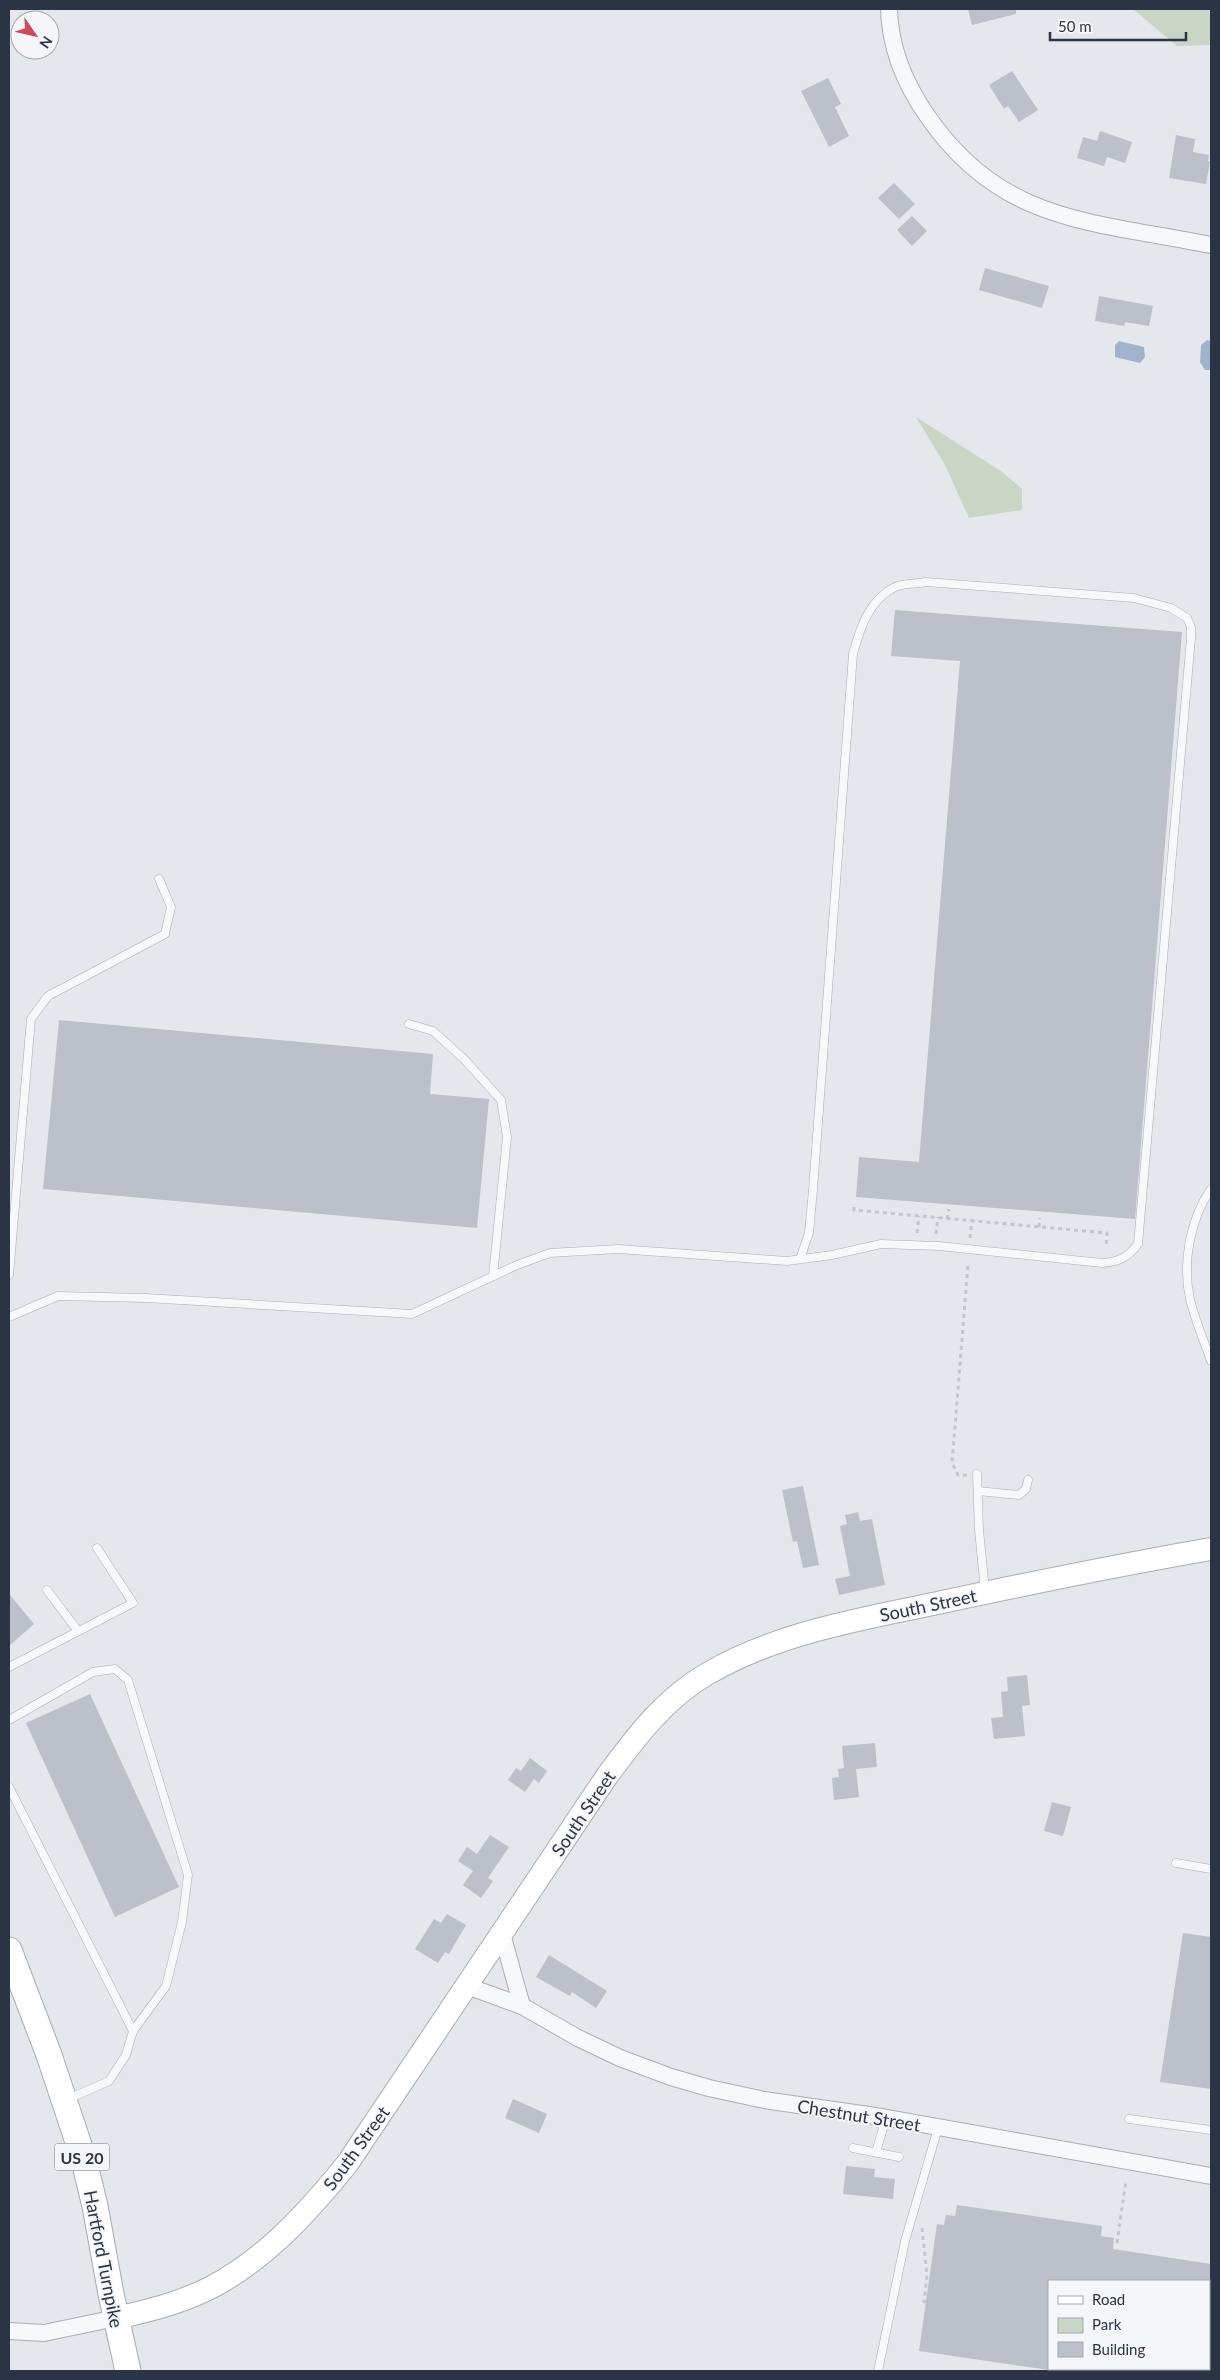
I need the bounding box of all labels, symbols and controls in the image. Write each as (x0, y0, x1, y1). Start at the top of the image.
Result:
north arrow (10, 10, 60, 60)
scale bar (1050, 10, 1186, 42)
text: 50 m (1058, 17, 1092, 35)
text: N (36, 33, 56, 52)
street label: South Street (878, 1584, 979, 1626)
street label: South Street (546, 1766, 620, 1860)
street label: Chestnut Street (796, 2094, 923, 2136)
street label: South Street (318, 2101, 394, 2194)
road number: US 20 (54, 2144, 110, 2170)
street label: Hartford Turnpike (80, 2188, 128, 2330)
legend (1048, 2280, 1210, 2370)
text: Road (1092, 2290, 1125, 2308)
text: Park (1092, 2315, 1122, 2333)
text: Building (1092, 2340, 1145, 2358)

